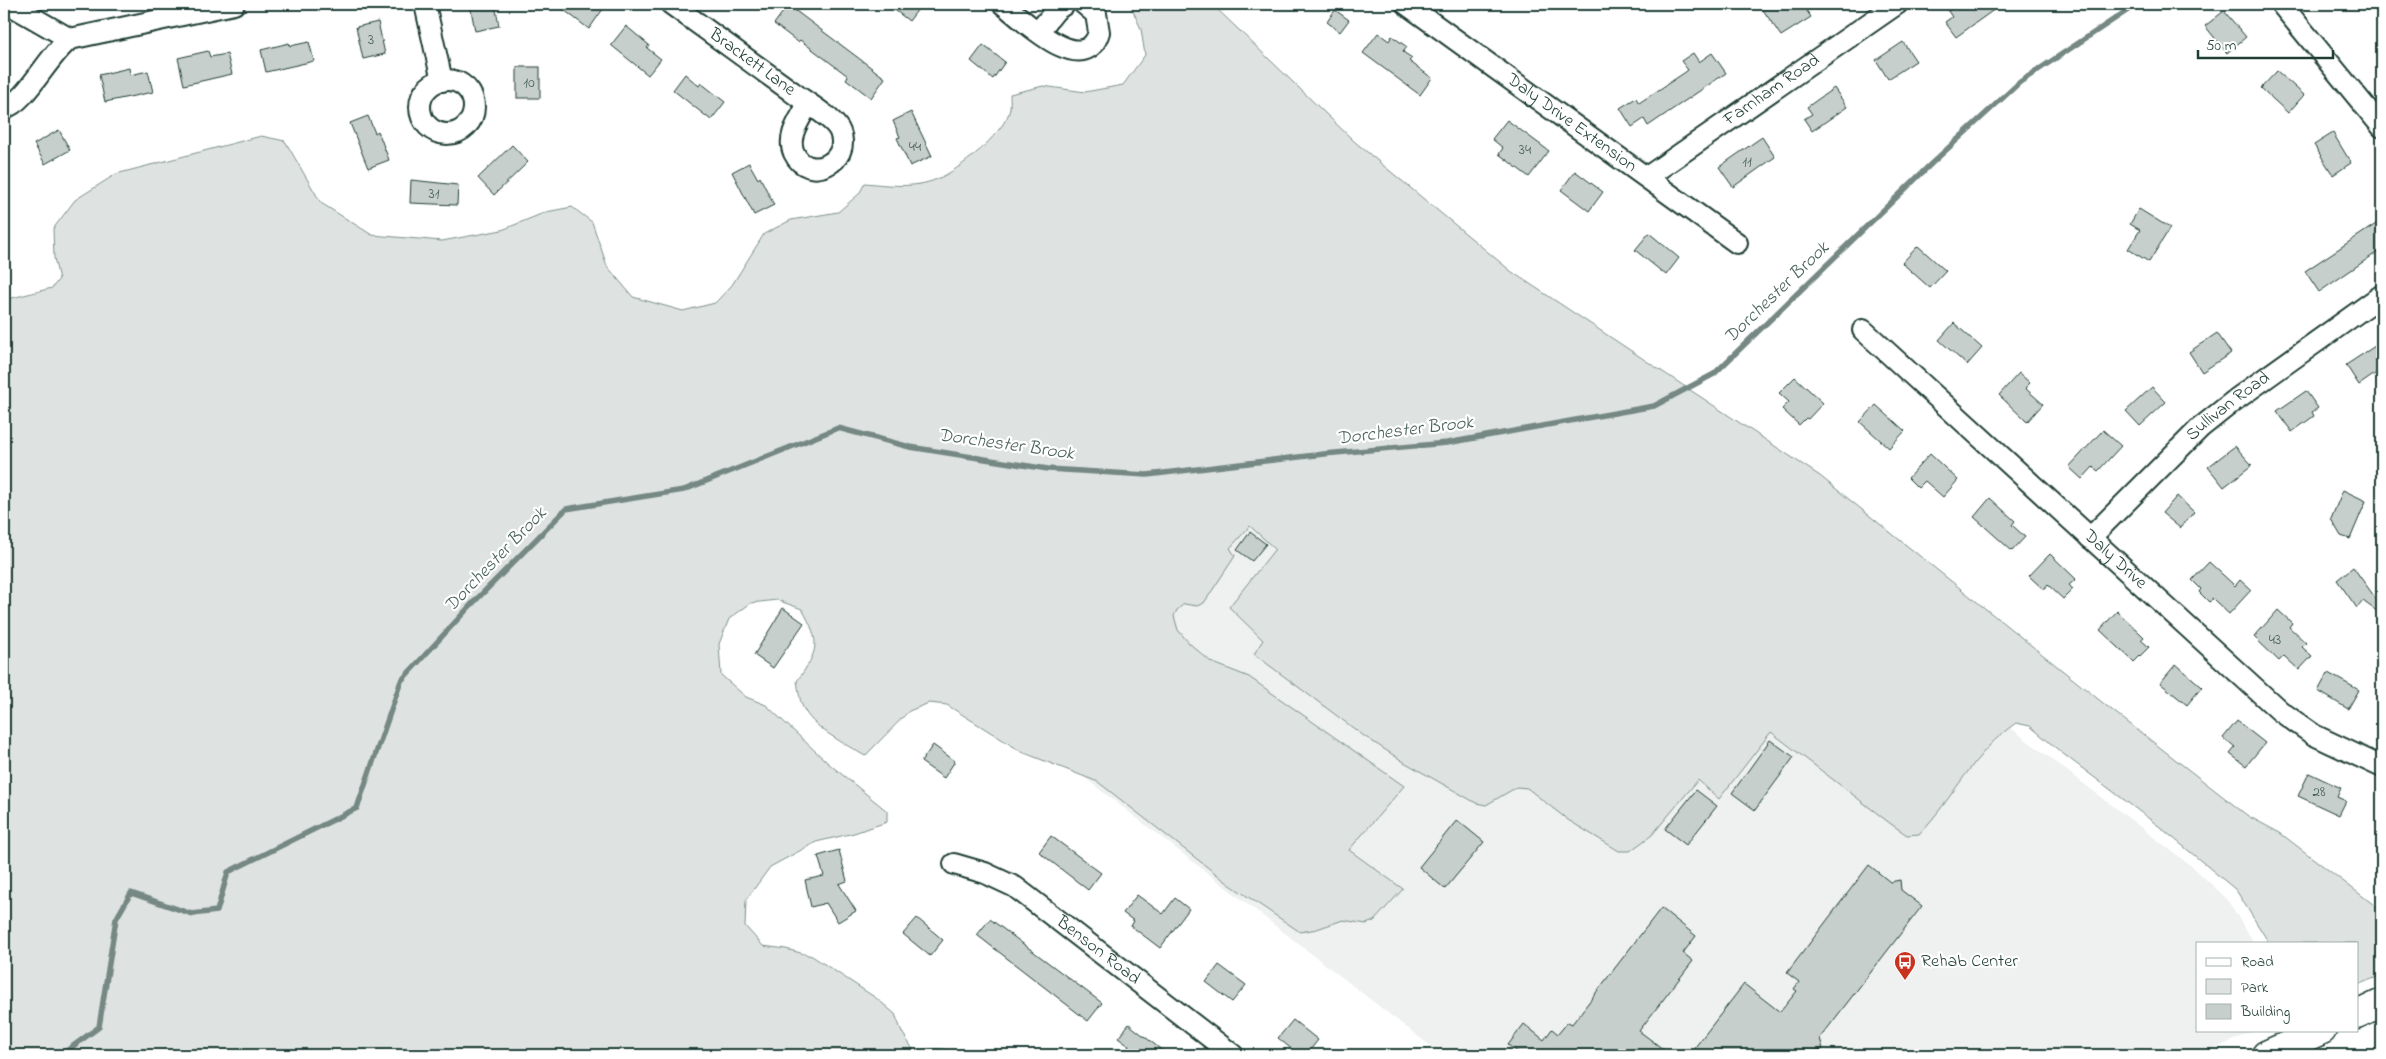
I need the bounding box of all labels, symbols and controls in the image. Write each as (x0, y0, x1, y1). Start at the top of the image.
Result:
street label: Brackett Lane (702, 22, 801, 104)
scale bar (2198, 28, 2334, 60)
house number: 3 (368, 29, 374, 51)
text: 50 m (2206, 35, 2237, 57)
street label: Farnham Road (1718, 48, 1825, 134)
street label: Daly Drive Extension (1500, 67, 1642, 179)
house number: 10 (523, 72, 535, 94)
house number: 44 (909, 136, 921, 158)
house number: 34 (1519, 139, 1531, 161)
house number: 11 (1742, 151, 1752, 173)
house number: 31 (429, 183, 440, 205)
water label: Dorchester Brook (1718, 235, 1836, 350)
street label: Sullivan Road (2180, 366, 2276, 448)
water label: Dorchester Brook (1335, 409, 1475, 453)
water label: Dorchester Brook (936, 422, 1076, 468)
water label: Dorchester Brook (439, 501, 554, 619)
street label: Daly Drive (2076, 523, 2153, 597)
house number: 43 (2269, 629, 2281, 651)
house number: 28 (2312, 781, 2326, 803)
street label: Benson Road (1049, 909, 1145, 992)
legend (2196, 942, 2358, 1032)
place label: Rehab Center (1921, 949, 2018, 975)
bus stop icon: Rehab Center (1893, 950, 1917, 981)
text: Road (2241, 951, 2274, 973)
text: Park (2241, 977, 2269, 999)
text: Building (2240, 1001, 2290, 1024)

